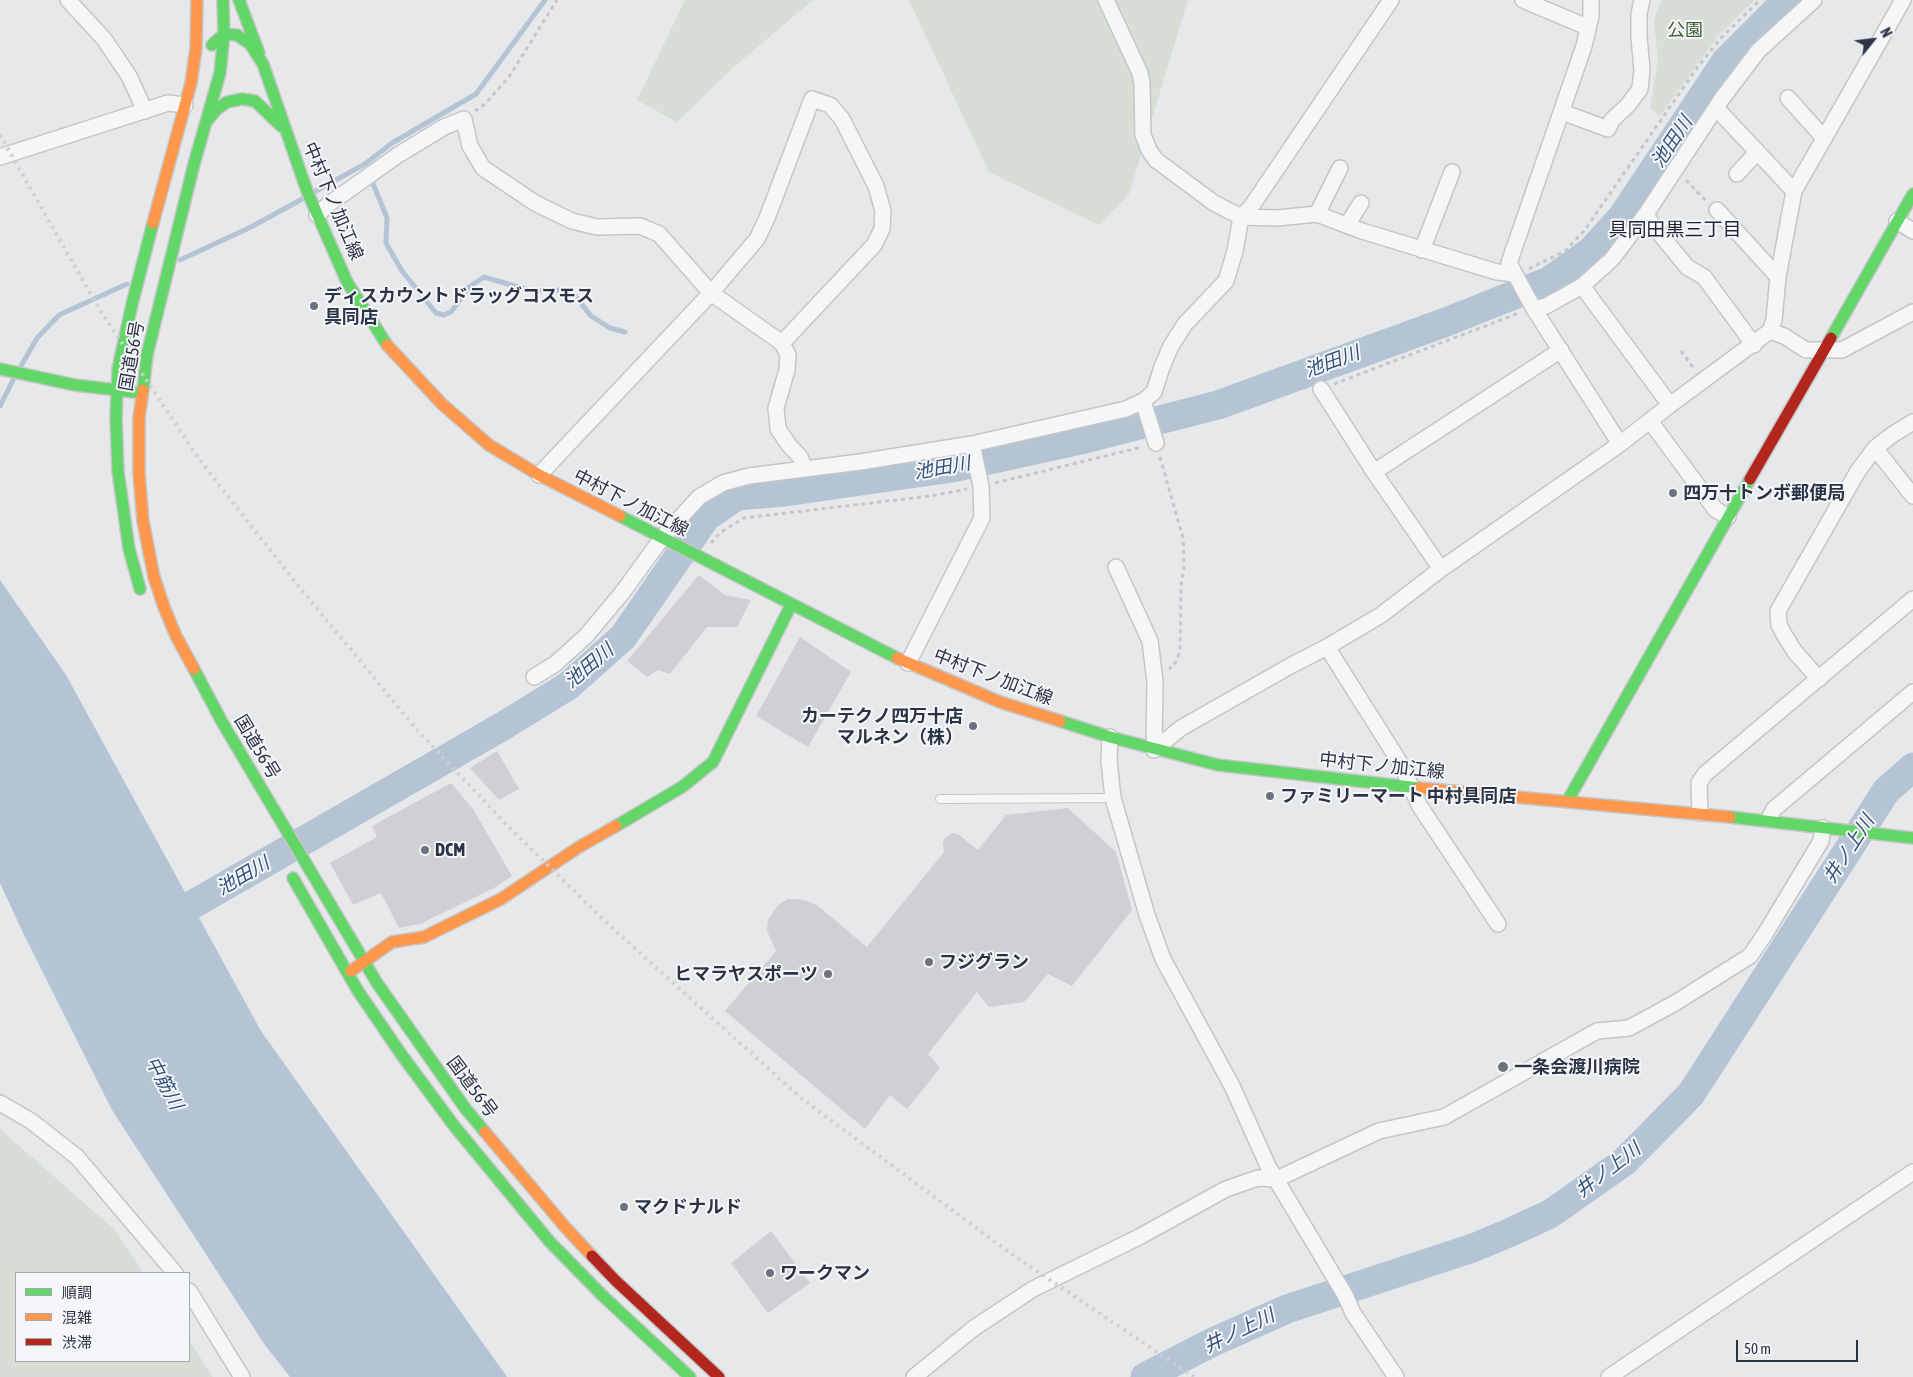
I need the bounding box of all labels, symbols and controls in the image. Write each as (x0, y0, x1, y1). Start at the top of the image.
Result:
north arrow (1848, 15, 1898, 65)
park label: 公園 (1667, 19, 1703, 41)
text: N (1877, 25, 1895, 40)
water label: 池田川 (1647, 112, 1697, 172)
street label: 中村下ノ加江線 (298, 139, 368, 263)
district label: 具同田黒三丁目 (1609, 219, 1741, 241)
place label: ディスカウントドラッグコスモス 具同店 (324, 285, 594, 328)
marker: ディスカウントドラッグコスモス 具同店 (308, 300, 320, 312)
street label: 国道56号 (115, 319, 149, 393)
water label: 池田川 (1301, 342, 1363, 382)
water label: 池田川 (912, 452, 972, 484)
street label: 中村下ノ加江線 (570, 465, 692, 541)
place label: 四万十トンボ郵便局 (1683, 482, 1845, 504)
marker: 四万十トンボ郵便局 (1667, 487, 1679, 499)
water label: 池田川 (560, 639, 618, 693)
street label: 中村下ノ加江線 (930, 644, 1056, 710)
place label: カーテクノ四万十店 マルネン（株） (801, 705, 963, 748)
street label: 国道56号 (229, 711, 285, 783)
marker: カーテクノ四万十店 マルネン（株） (967, 720, 979, 732)
street label: 中村下ノ加江線 (1318, 749, 1446, 783)
place label: ファミリーマート 中村具同店 (1280, 785, 1516, 807)
marker: ファミリーマート 中村具同店 (1264, 790, 1276, 802)
water label: 井ノ上川 (1819, 811, 1879, 887)
place label: DCM (435, 839, 465, 861)
marker: DCM (419, 844, 431, 856)
water label: 池田川 (213, 852, 273, 900)
place label: フジグラン (939, 951, 1029, 973)
marker: フジグラン (923, 956, 935, 968)
place label: ヒマラヤスポーツ (674, 963, 818, 985)
marker: ヒマラヤスポーツ (822, 968, 834, 980)
water label: 中筋川 (141, 1052, 187, 1114)
street label: 国道56号 (442, 1052, 502, 1122)
place label: 一条会渡川病院 (1514, 1056, 1640, 1078)
marker: 一条会渡川病院 (1496, 1060, 1510, 1074)
water label: 井ノ上川 (1571, 1138, 1645, 1202)
place label: マクドナルド (634, 1196, 742, 1218)
marker: マクドナルド (618, 1201, 630, 1213)
place label: ワークマン (780, 1262, 870, 1284)
marker: ワークマン (764, 1267, 776, 1279)
legend (15, 1272, 190, 1362)
text: 順調 (62, 1284, 92, 1301)
water label: 井ノ上川 (1200, 1304, 1278, 1358)
text: 混雑 (62, 1309, 92, 1326)
scale bar (1738, 1330, 1860, 1362)
text: 渋滞 (62, 1334, 92, 1351)
text: 50 m (1744, 1340, 1771, 1357)

